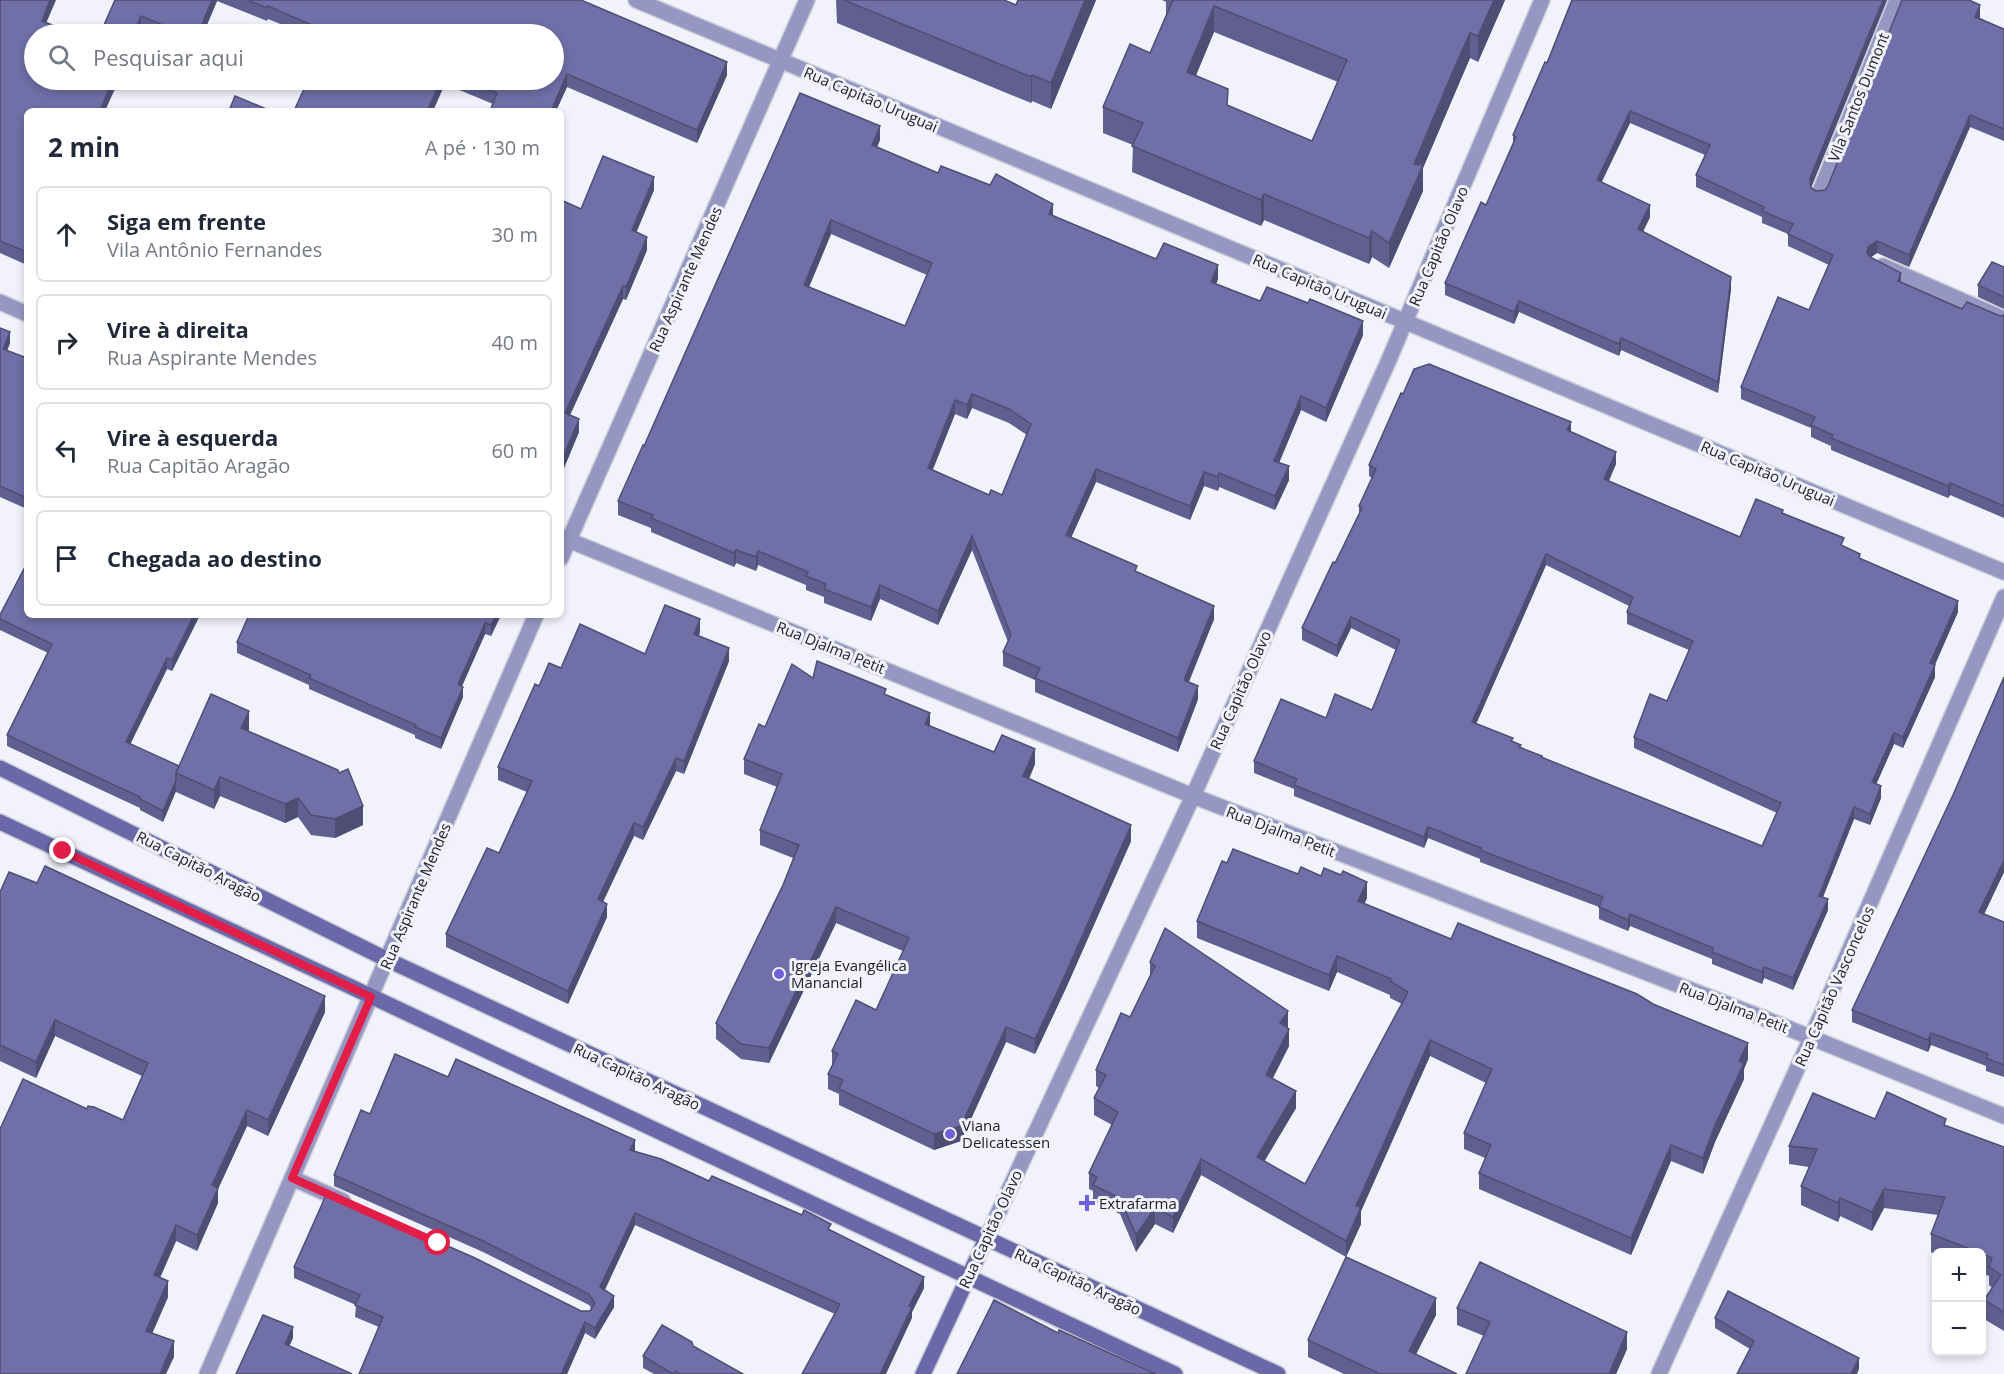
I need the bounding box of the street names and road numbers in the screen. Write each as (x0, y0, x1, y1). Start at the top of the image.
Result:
street label: Vila Santos Dumont (1823, 30, 1893, 164)
street label: Rua Capitão Uruguai (801, 62, 941, 136)
street label: Rua Capitão Olavo (1404, 183, 1472, 309)
street label: Rua Aspirante Mendes (644, 203, 726, 355)
street label: Rua Capitão Uruguai (1250, 249, 1390, 323)
street label: Rua Capitão Uruguai (1698, 436, 1838, 510)
street label: Rua Djalma Petit (774, 616, 888, 678)
street label: Rua Capitão Olavo (1205, 627, 1275, 753)
street label: Rua Djalma Petit (1223, 801, 1339, 861)
street label: Rua Aspirante Mendes (375, 820, 455, 972)
street label: Rua Capitão Aragão (133, 826, 265, 906)
street label: Rua Capitão Vasconcelos (1790, 903, 1878, 1069)
street label: Rua Djalma Petit (1676, 977, 1792, 1037)
street label: Rua Capitão Aragão (570, 1038, 704, 1114)
street label: Rua Capitão Olavo (954, 1167, 1026, 1291)
street label: Rua Capitão Aragão (1011, 1243, 1145, 1319)

